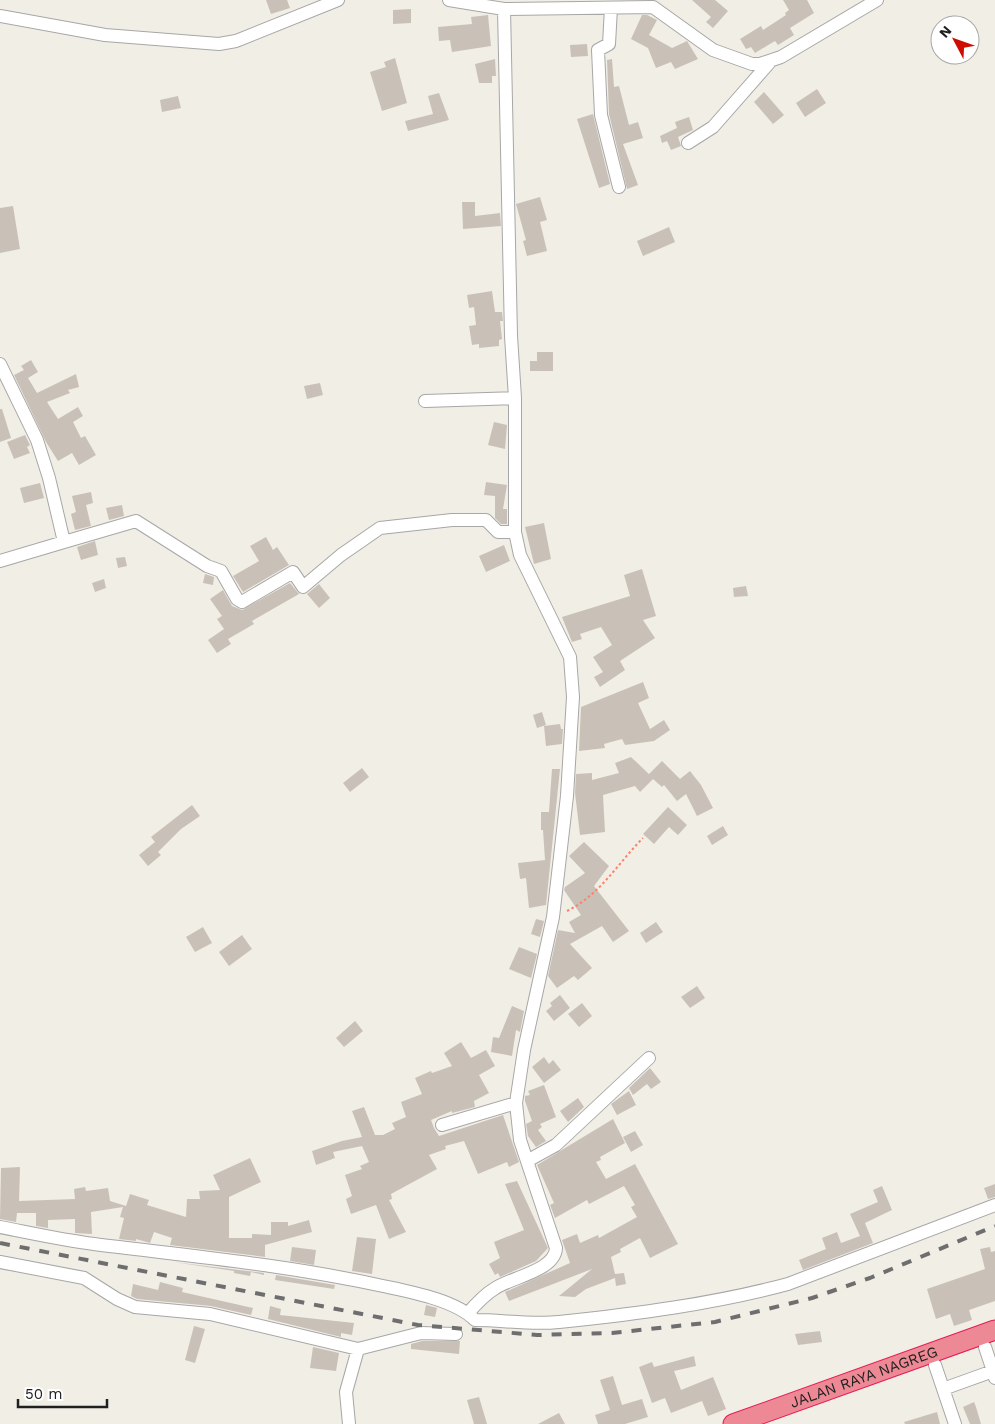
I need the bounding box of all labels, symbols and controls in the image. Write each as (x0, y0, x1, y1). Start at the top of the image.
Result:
north arrow (930, 15, 980, 65)
text: N (936, 22, 955, 41)
street label: JALAN RAYA NAGREG (787, 1342, 940, 1412)
scale bar (18, 1376, 106, 1408)
text: 50 m (25, 1385, 62, 1403)

